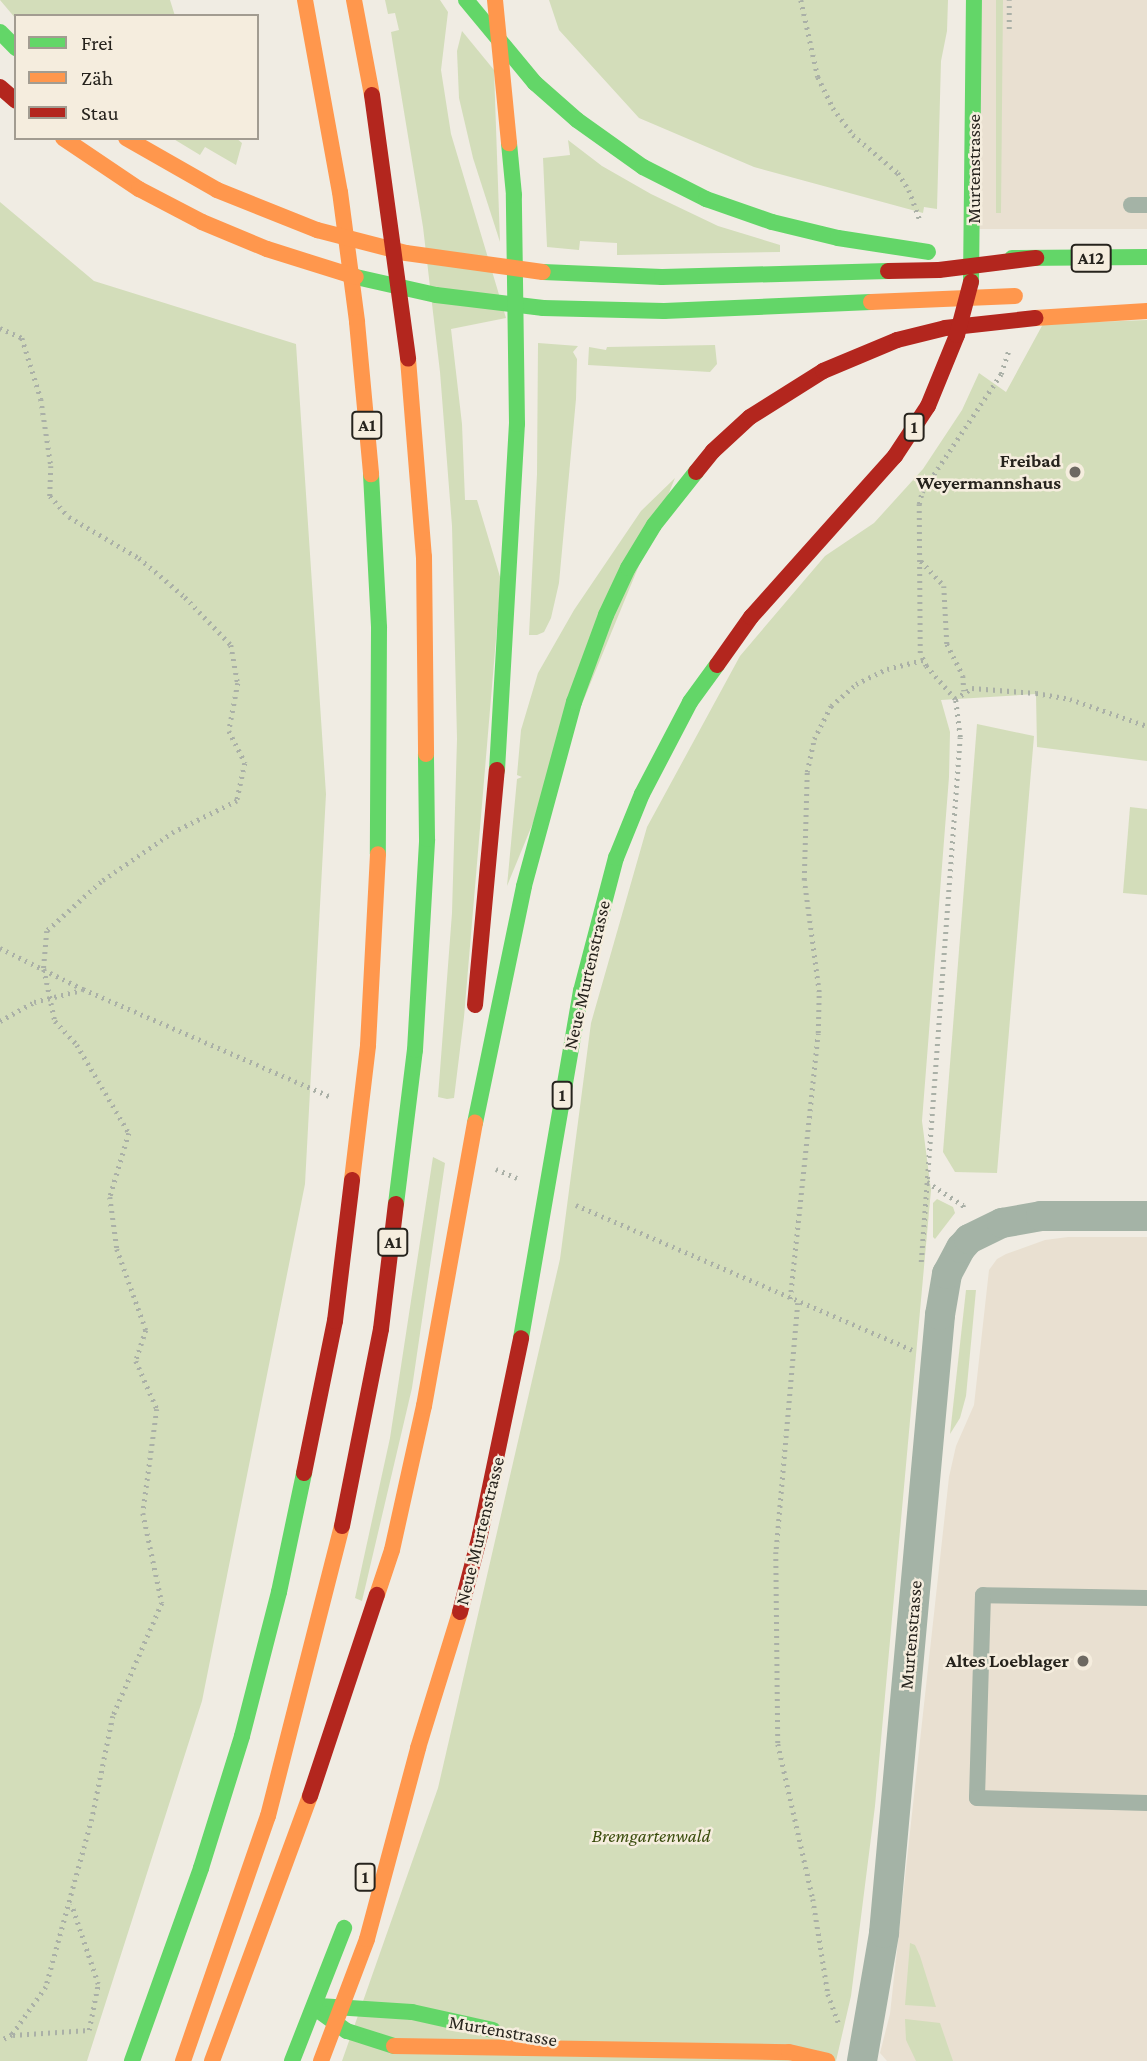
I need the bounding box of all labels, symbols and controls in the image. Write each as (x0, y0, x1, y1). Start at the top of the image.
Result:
legend (14, 14, 259, 140)
text: Frei (81, 31, 113, 55)
text: Zäh (81, 66, 113, 90)
text: Stau (81, 101, 119, 125)
street label: Murtenstrasse (963, 114, 985, 224)
road number: A12 (1070, 244, 1112, 272)
road number: A1 (351, 410, 383, 440)
road number: 1 (904, 412, 925, 442)
place label: Freibad Weyermannshaus (916, 450, 1061, 494)
marker: Freibad Weyermannshaus (1067, 464, 1083, 480)
street label: Neue Murtenstrasse (559, 898, 615, 1052)
road number: 1 (552, 1080, 572, 1110)
road number: A1 (377, 1227, 409, 1256)
street label: Neue Murtenstrasse (451, 1454, 509, 1608)
street label: Murtenstrasse (895, 1579, 927, 1691)
place label: Altes Loeblager (945, 1650, 1069, 1672)
marker: Altes Loeblager (1075, 1653, 1091, 1669)
park label: Bremgartenwald (592, 1825, 710, 1847)
road number: 1 (354, 1863, 376, 1892)
street label: Murtenstrasse (447, 2010, 559, 2052)

